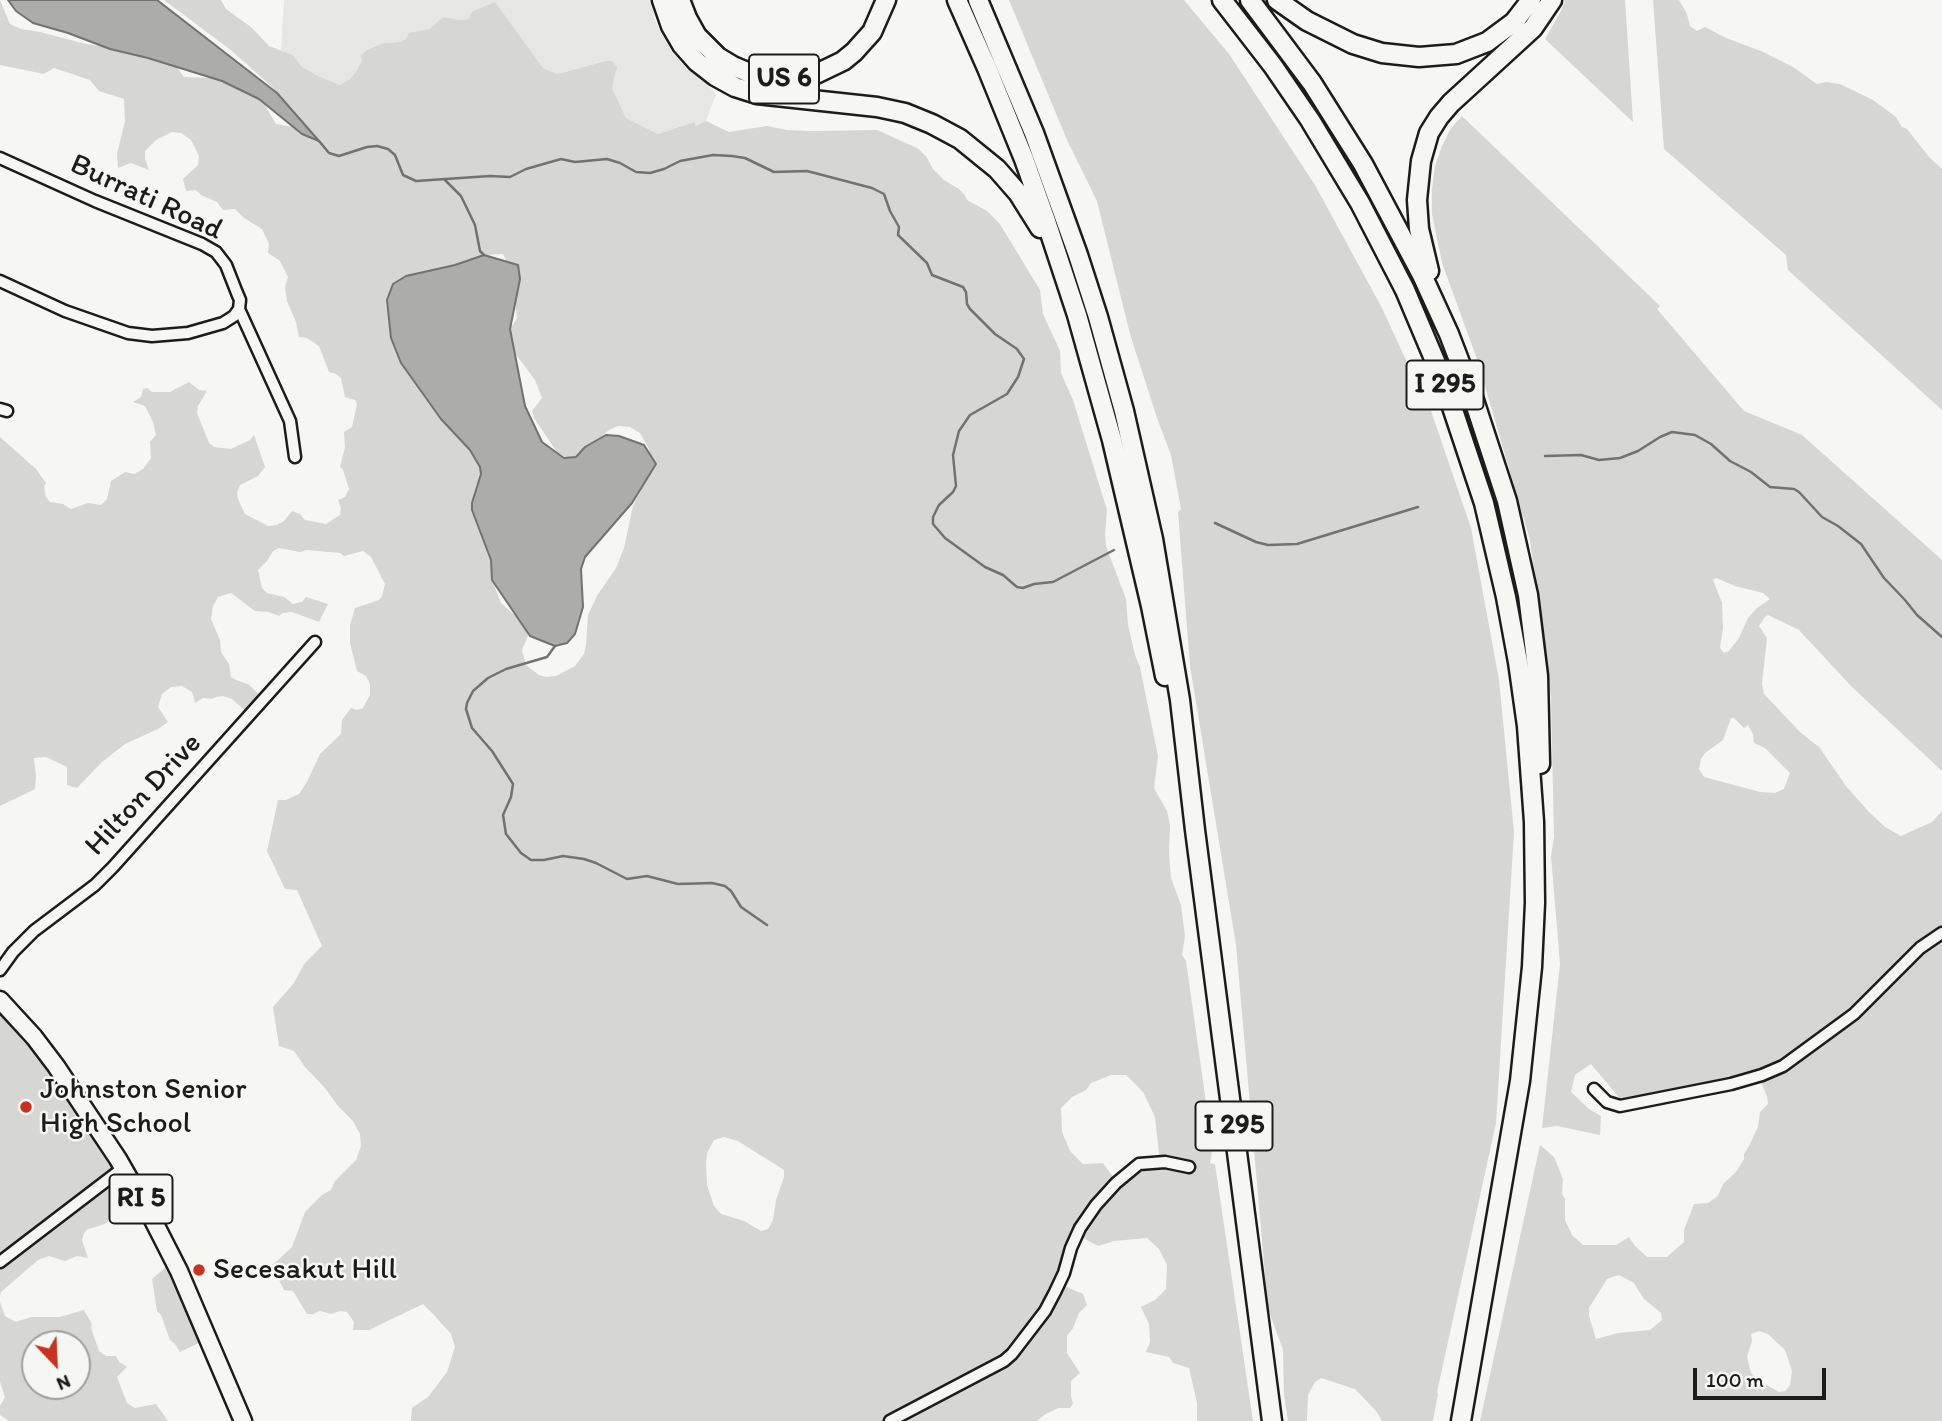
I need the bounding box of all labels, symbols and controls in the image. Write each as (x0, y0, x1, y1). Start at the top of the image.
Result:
road number: US 6 (749, 55, 819, 104)
street label: Burrati Road (64, 147, 228, 249)
road number: I 295 (1406, 360, 1484, 410)
street label: Hilton Drive (78, 726, 210, 864)
place label: Johnston Senior High School (40, 1072, 247, 1142)
marker: Johnston Senior High School (18, 1099, 34, 1115)
road number: I 295 (1196, 1102, 1272, 1150)
road number: RI 5 (110, 1174, 172, 1224)
place label: Secesakut Hill (213, 1252, 397, 1288)
marker: Secesakut Hill (191, 1262, 207, 1278)
north arrow (21, 1330, 91, 1400)
scale bar (1697, 1354, 1830, 1398)
text: 100 m (1706, 1367, 1764, 1392)
text: N (53, 1370, 74, 1396)

